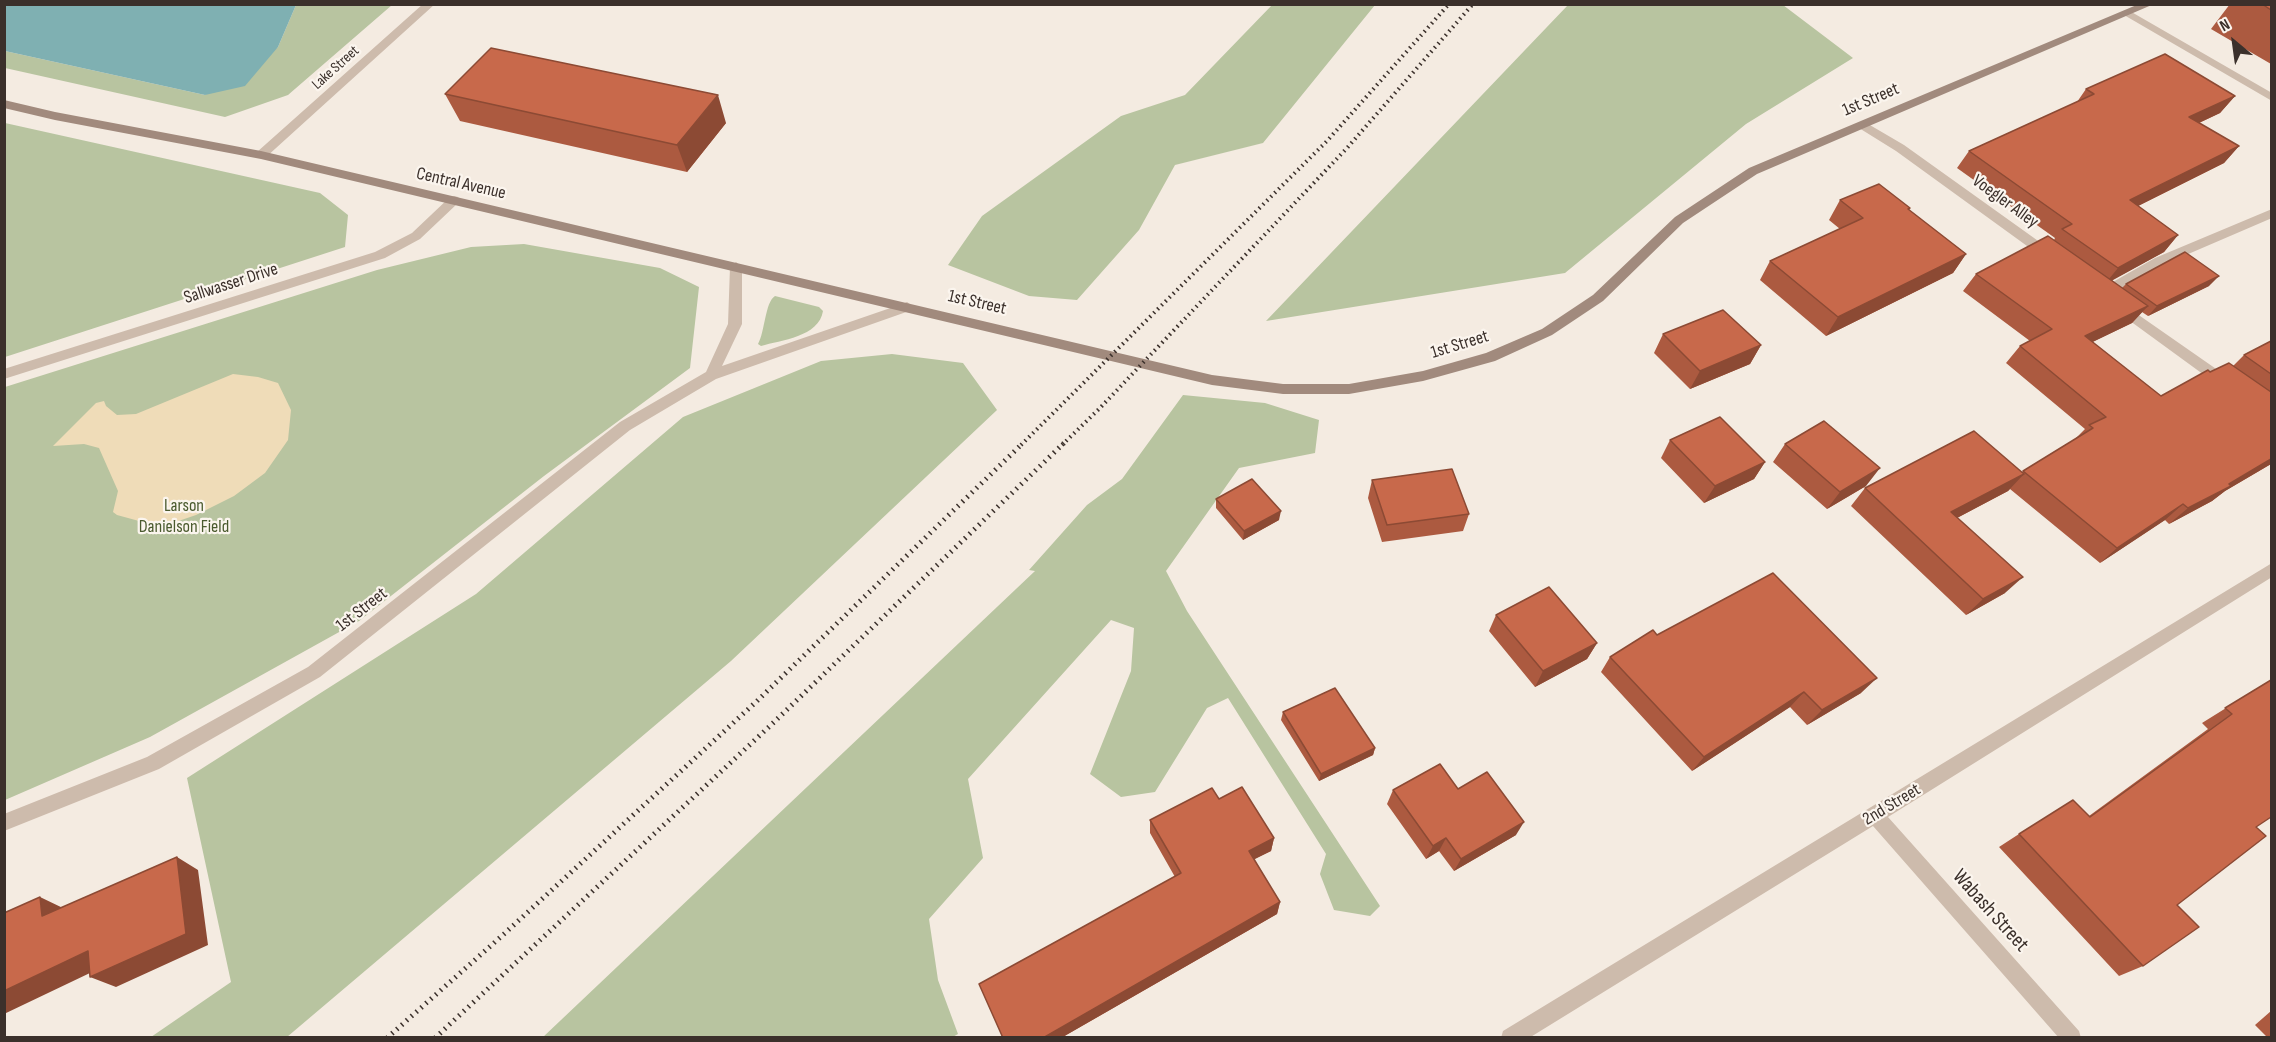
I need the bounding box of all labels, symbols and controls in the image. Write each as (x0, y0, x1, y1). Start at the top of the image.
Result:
north arrow (2204, 12, 2264, 72)
text: N (2217, 15, 2233, 36)
street label: Lake Street (309, 42, 363, 94)
street label: 1st Street (1840, 79, 1902, 121)
street label: Central Avenue (414, 163, 508, 205)
street label: Voegler Alley (1968, 171, 2042, 233)
street label: Sallwasser Drive (181, 259, 281, 309)
street label: 1st Street (946, 286, 1008, 320)
street label: 1st Street (1429, 326, 1491, 364)
park label: Larson Danielson Field (139, 495, 229, 538)
street label: 1st Street (332, 583, 392, 637)
street label: 2nd Street (1859, 779, 1925, 831)
street label: Wabash Street (1946, 865, 2034, 957)

